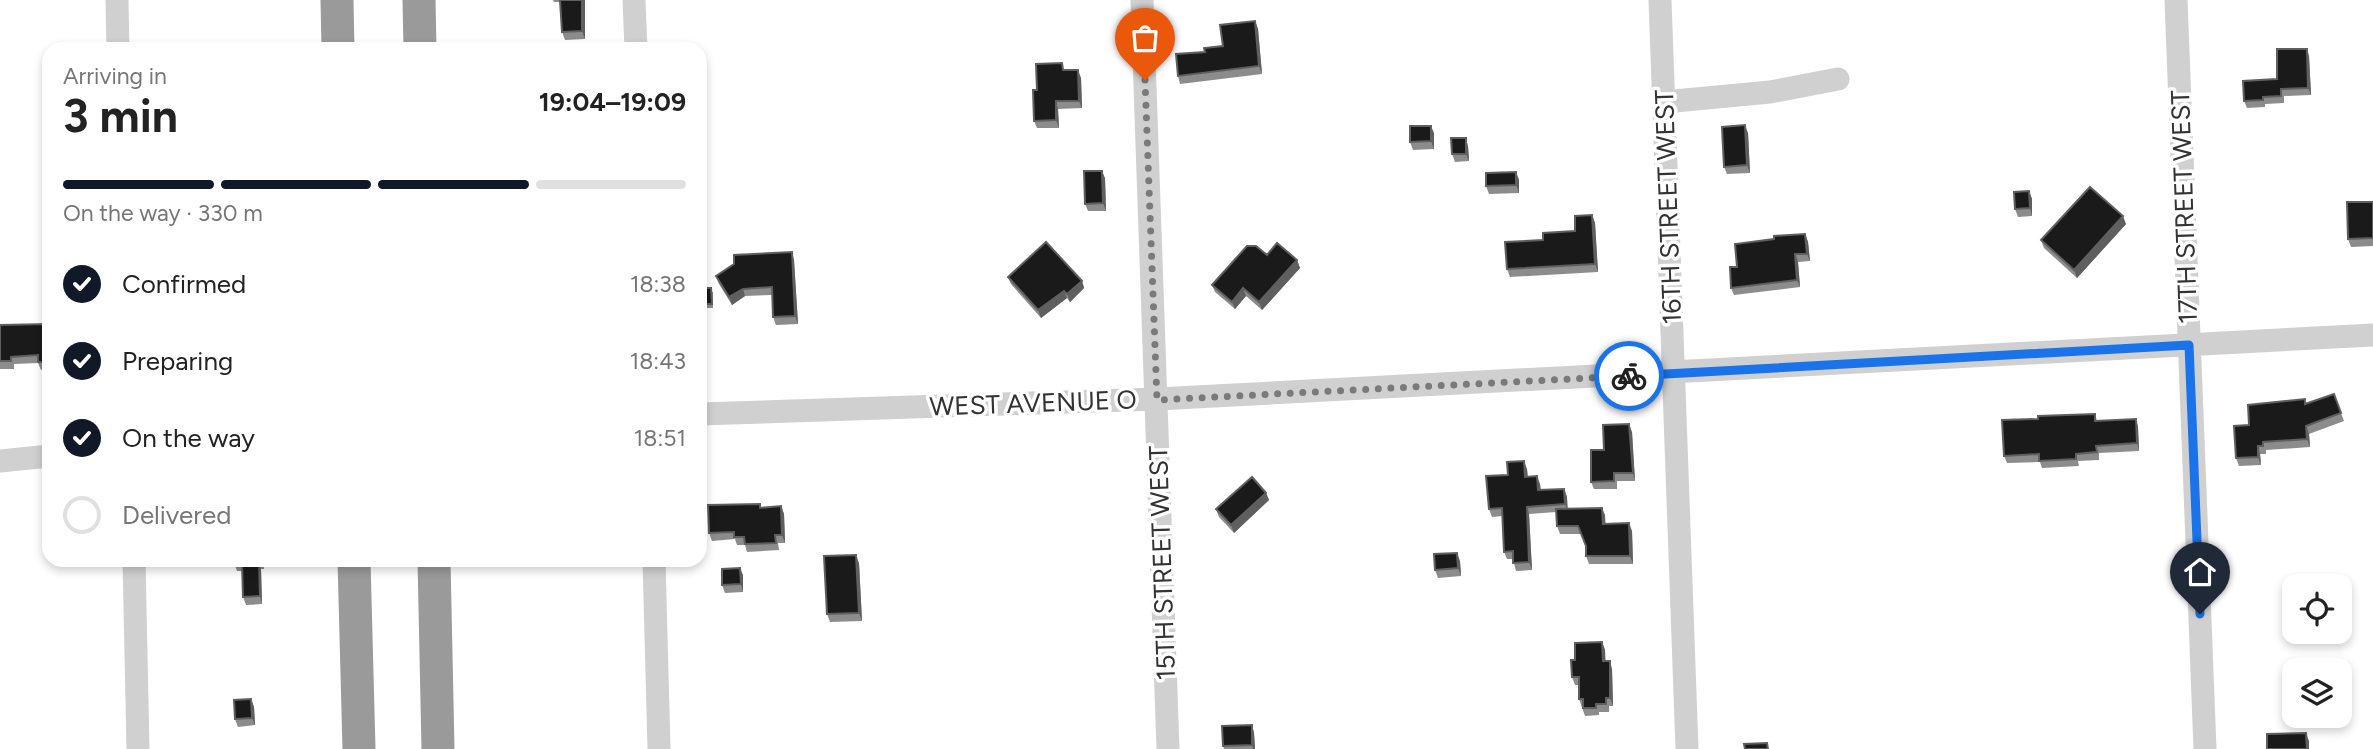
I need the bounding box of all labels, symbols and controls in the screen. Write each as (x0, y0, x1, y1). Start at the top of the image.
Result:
pin (1115, 8, 1175, 80)
icon: bag (1126, 19, 1164, 57)
text: Arriving in (63, 62, 167, 90)
text: 19:04–19:09 (539, 86, 686, 118)
text: 3 min (63, 88, 178, 144)
street label: 16TH STREET WEST (1648, 89, 1688, 325)
street label: 17TH STREET WEST (2164, 89, 2204, 324)
text: On the way · 330 m (63, 199, 263, 227)
icon: check (63, 265, 101, 303)
text: Confirmed (122, 268, 246, 300)
text: 18:38 (630, 270, 686, 298)
courier (1594, 341, 1664, 411)
icon: check (63, 342, 101, 380)
text: Preparing (122, 345, 233, 377)
text: 18:43 (630, 347, 686, 375)
icon: bike (1610, 357, 1648, 395)
street label: WEST AVENUE O (929, 383, 1137, 423)
icon: check (63, 419, 101, 457)
text: On the way (122, 422, 255, 454)
text: 18:51 (634, 424, 686, 452)
street label: 15TH STREET WEST (1142, 444, 1182, 681)
text: Delivered (122, 499, 231, 531)
pin (2170, 542, 2230, 614)
icon: home (2181, 553, 2219, 591)
map controls (2282, 574, 2352, 728)
button: locate (2282, 574, 2352, 644)
button: layers (2282, 658, 2352, 728)

